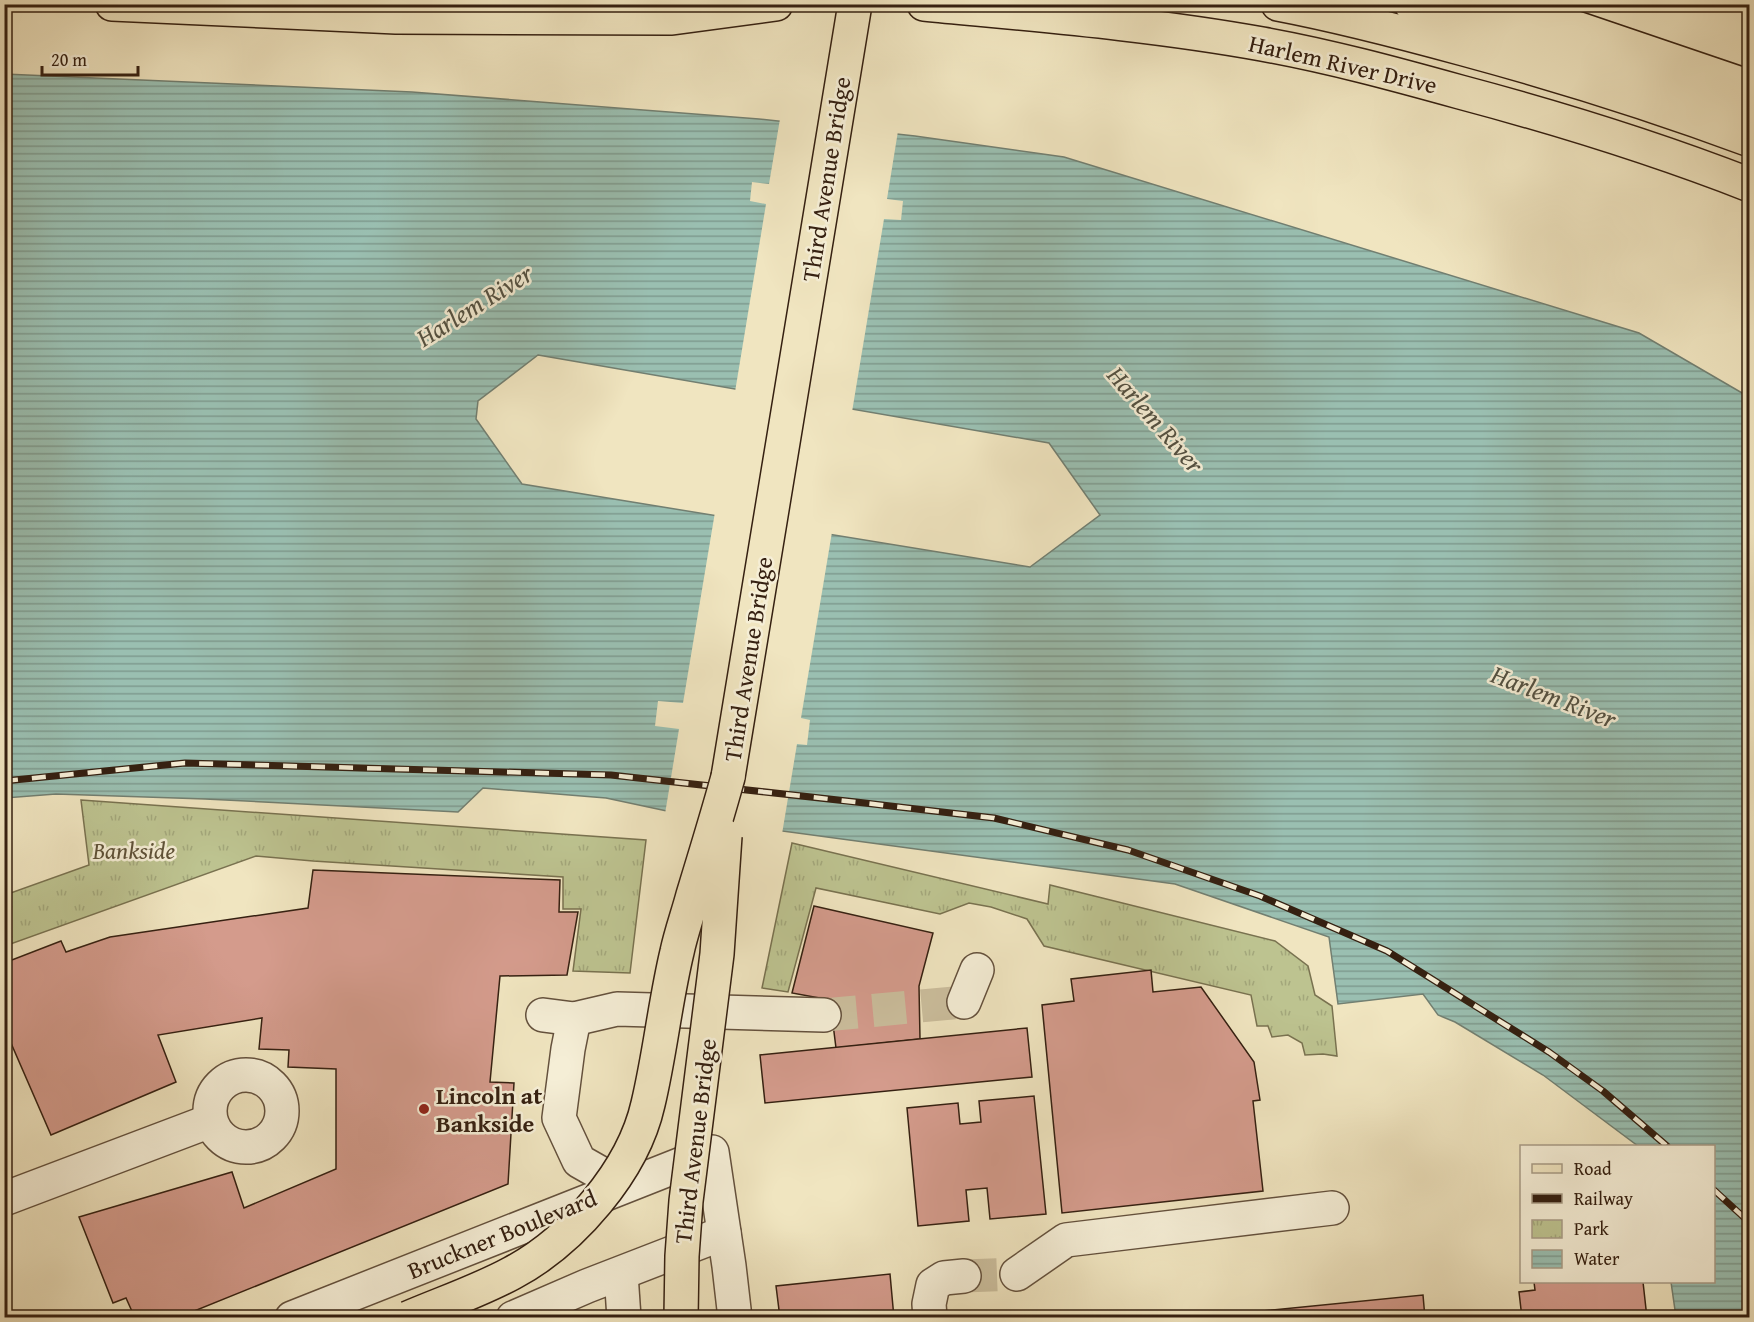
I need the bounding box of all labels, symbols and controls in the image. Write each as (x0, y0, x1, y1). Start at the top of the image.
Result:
street label: Harlem River Drive (1245, 25, 1441, 103)
scale bar (42, 39, 138, 77)
text: 20 m (51, 46, 87, 73)
street label: Third Avenue Bridge (793, 74, 859, 284)
water label: Harlem River (407, 253, 541, 357)
water label: Harlem River (1098, 356, 1215, 482)
street label: Third Avenue Bridge (715, 554, 781, 764)
water label: Harlem River (1485, 654, 1623, 738)
park label: Bankside (92, 833, 175, 868)
street label: Third Avenue Bridge (665, 1036, 725, 1246)
place label: Lincoln at Bankside (436, 1078, 542, 1141)
marker: Lincoln at Bankside (417, 1102, 431, 1116)
legend (1520, 1145, 1715, 1283)
text: Road (1574, 1155, 1612, 1182)
street label: Bruckner Boulevard (402, 1180, 602, 1288)
text: Railway (1574, 1185, 1633, 1212)
text: Park (1574, 1215, 1610, 1242)
text: Water (1574, 1245, 1620, 1272)

